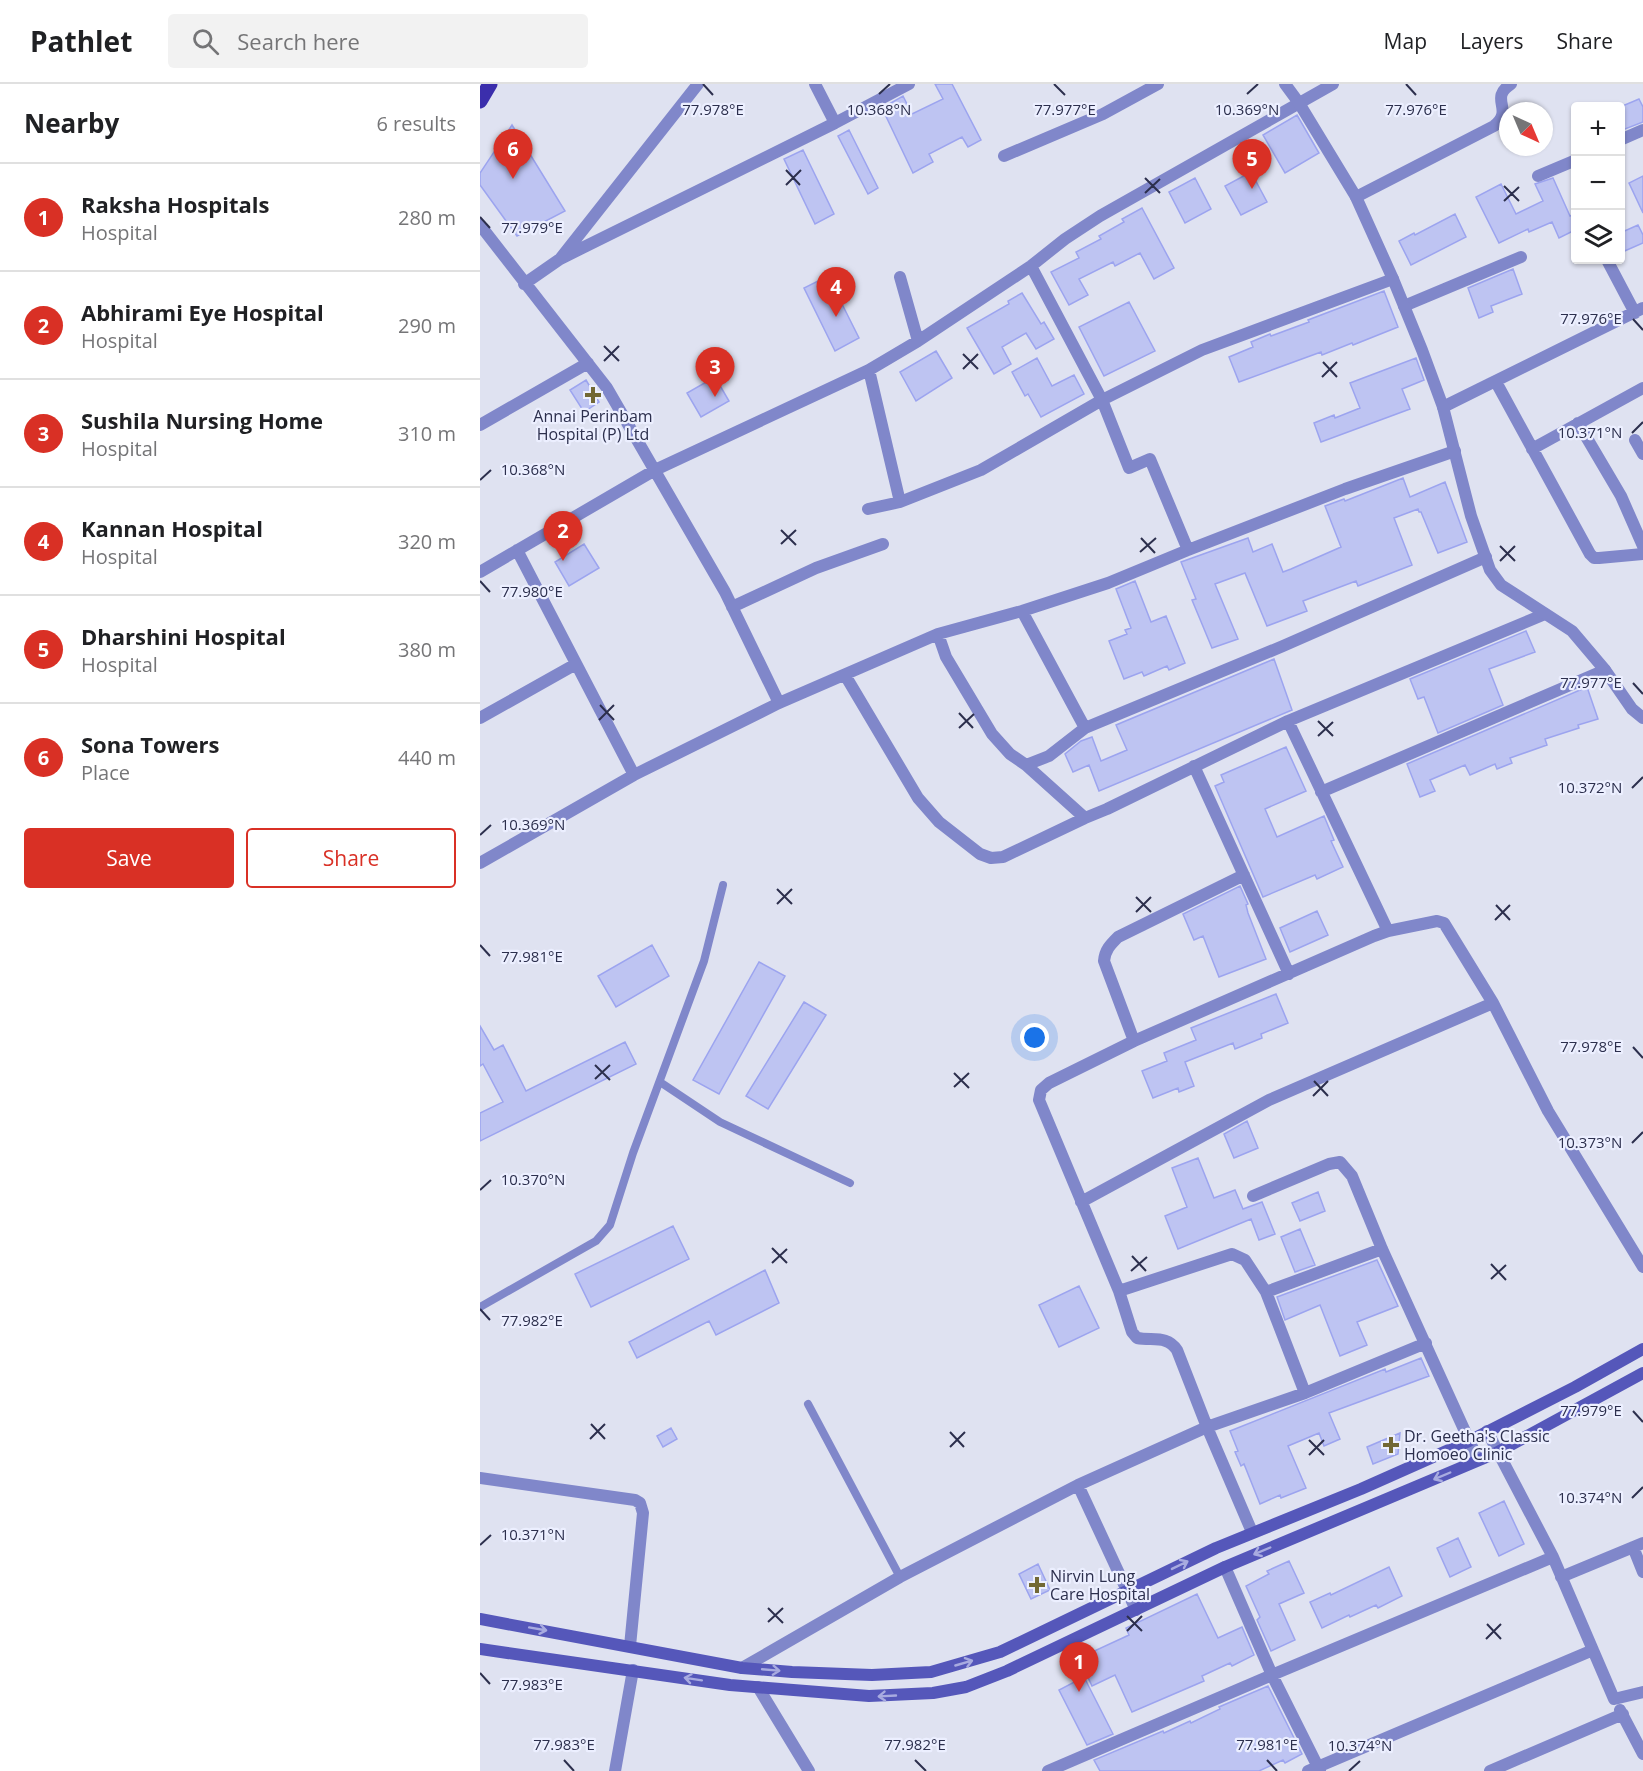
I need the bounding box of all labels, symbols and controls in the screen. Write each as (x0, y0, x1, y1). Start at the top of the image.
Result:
search box (168, 14, 588, 68)
text: Pathlet (30, 22, 132, 60)
icon: search (189, 25, 222, 58)
text: Search here (237, 26, 360, 56)
text: Map (1384, 27, 1427, 55)
text: Layers (1460, 27, 1524, 55)
text: Share (1557, 27, 1613, 55)
text: 77.978°E (682, 99, 744, 119)
text: 10.368°N (847, 99, 911, 119)
text: 77.977°E (1034, 99, 1096, 119)
text: 10.369°N (1215, 99, 1279, 119)
text: 77.976°E (1385, 99, 1447, 119)
north arrow (1499, 102, 1553, 156)
map controls (1571, 102, 1625, 264)
button: + (1571, 102, 1625, 156)
text: Nearby (24, 105, 119, 141)
text: 6 results (376, 110, 456, 137)
pin: 6 (494, 130, 532, 179)
pin: 5 (1232, 140, 1272, 189)
button: − (1571, 156, 1625, 210)
text: Raksha Hospitals (81, 189, 269, 219)
text: 1 (38, 204, 49, 231)
text: 280 m (398, 204, 456, 231)
button: layers (1571, 210, 1625, 264)
text: 77.979°E (501, 217, 563, 237)
text: Hospital (81, 219, 158, 246)
pin: 4 (816, 268, 856, 317)
text: Abhirami Eye Hospital (81, 297, 324, 327)
text: 77.976°E (1560, 308, 1622, 328)
text: 2 (38, 312, 49, 339)
text: 290 m (398, 312, 456, 339)
text: Hospital (81, 327, 158, 354)
pin: 3 (696, 348, 734, 397)
marker: Annai Perinbam Hospital (P) Ltd (584, 386, 602, 404)
text: Sushila Nursing Home (81, 405, 323, 435)
place label: Annai Perinbam Hospital (P) Ltd (533, 405, 653, 445)
text: 3 (38, 420, 49, 447)
text: 310 m (398, 420, 456, 447)
text: 10.371°N (1558, 422, 1622, 442)
text: Hospital (81, 435, 158, 462)
text: 10.368°N (501, 459, 565, 479)
pin: 2 (544, 512, 583, 561)
text: Kannan Hospital (81, 513, 263, 543)
text: 4 (38, 528, 49, 555)
text: 320 m (398, 528, 456, 555)
text: Hospital (81, 543, 158, 570)
text: 77.980°E (501, 581, 563, 601)
text: Dharshini Hospital (81, 621, 286, 651)
text: 5 (38, 636, 49, 663)
text: 380 m (398, 636, 456, 663)
text: Hospital (81, 651, 158, 678)
text: 77.977°E (1560, 672, 1622, 692)
text: Sona Towers (81, 729, 219, 759)
text: 6 (38, 744, 49, 771)
text: 440 m (398, 744, 456, 771)
text: Place (81, 759, 130, 786)
text: 10.372°N (1558, 777, 1622, 797)
text: 10.369°N (501, 814, 565, 834)
button: Save (24, 828, 234, 888)
button: Share (246, 828, 456, 888)
text: 77.981°E (501, 946, 563, 966)
your location (1020, 1023, 1049, 1052)
text: 77.978°E (1560, 1036, 1622, 1056)
text: 10.373°N (1558, 1132, 1622, 1152)
text: 10.370°N (501, 1169, 565, 1189)
text: 77.982°E (501, 1310, 563, 1330)
text: 77.979°E (1560, 1400, 1622, 1420)
place label: Dr. Geetha's Classic Homoeo Clinic (1404, 1425, 1550, 1465)
marker: Dr. Geetha's Classic Homoeo Clinic (1382, 1436, 1400, 1454)
one-way arrow (1433, 1471, 1451, 1482)
text: 10.374°N (1558, 1487, 1622, 1507)
text: 10.371°N (501, 1524, 565, 1544)
one-way arrow (1253, 1547, 1271, 1558)
one-way arrow (1170, 1559, 1188, 1571)
place label: Nirvin Lung Care Hospital (1050, 1565, 1150, 1605)
marker: Nirvin Lung Care Hospital (1028, 1576, 1046, 1594)
one-way arrow (527, 1624, 547, 1635)
pin: 1 (1060, 1642, 1098, 1692)
one-way arrow (955, 1657, 974, 1668)
one-way arrow (760, 1665, 780, 1676)
one-way arrow (684, 1673, 704, 1684)
text: 77.983°E (501, 1674, 563, 1694)
one-way arrow (878, 1690, 898, 1701)
text: 77.983°E (533, 1734, 595, 1754)
text: 77.982°E (884, 1734, 946, 1754)
text: 77.981°E (1236, 1734, 1298, 1754)
text: 10.374°N (1328, 1735, 1392, 1755)

